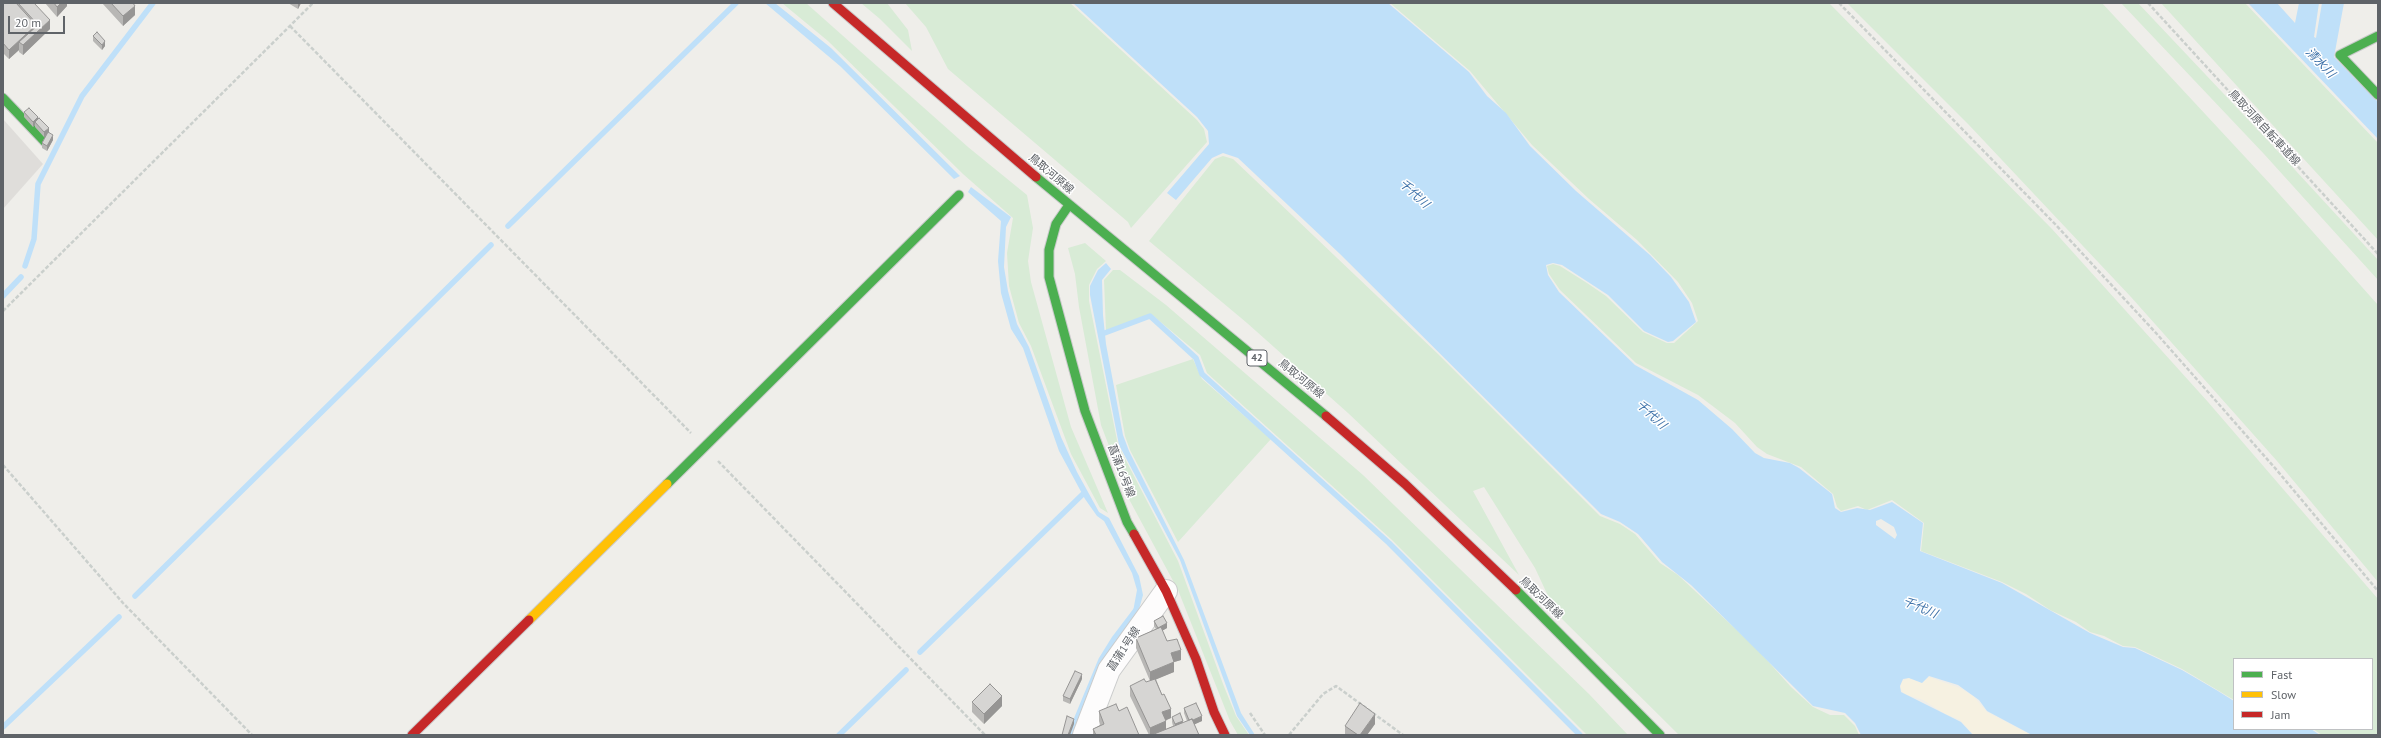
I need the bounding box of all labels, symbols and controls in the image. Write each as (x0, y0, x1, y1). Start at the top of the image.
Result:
scale bar (10, 8, 67, 34)
text: 20 m (15, 15, 41, 30)
water label: 清水川 (2302, 45, 2338, 81)
street label: 鳥取河原自転車道線 (2225, 87, 2303, 169)
street label: 鳥取河原線 (1026, 151, 1076, 197)
water label: 千代川 (1396, 176, 1432, 212)
road number: 42 (1247, 350, 1267, 366)
street label: 鳥取河原線 (1275, 357, 1327, 401)
water label: 千代川 (1633, 397, 1669, 433)
street label: 菖蒲16号線 (1105, 442, 1137, 500)
street label: 鳥取河原線 (1517, 574, 1565, 622)
water label: 千代川 (1901, 594, 1939, 622)
street label: 菖蒲1号線 (1105, 624, 1143, 674)
legend (2233, 658, 2373, 730)
text: Fast (2271, 667, 2292, 682)
text: Slow (2271, 687, 2296, 702)
text: Jam (2271, 707, 2290, 722)

